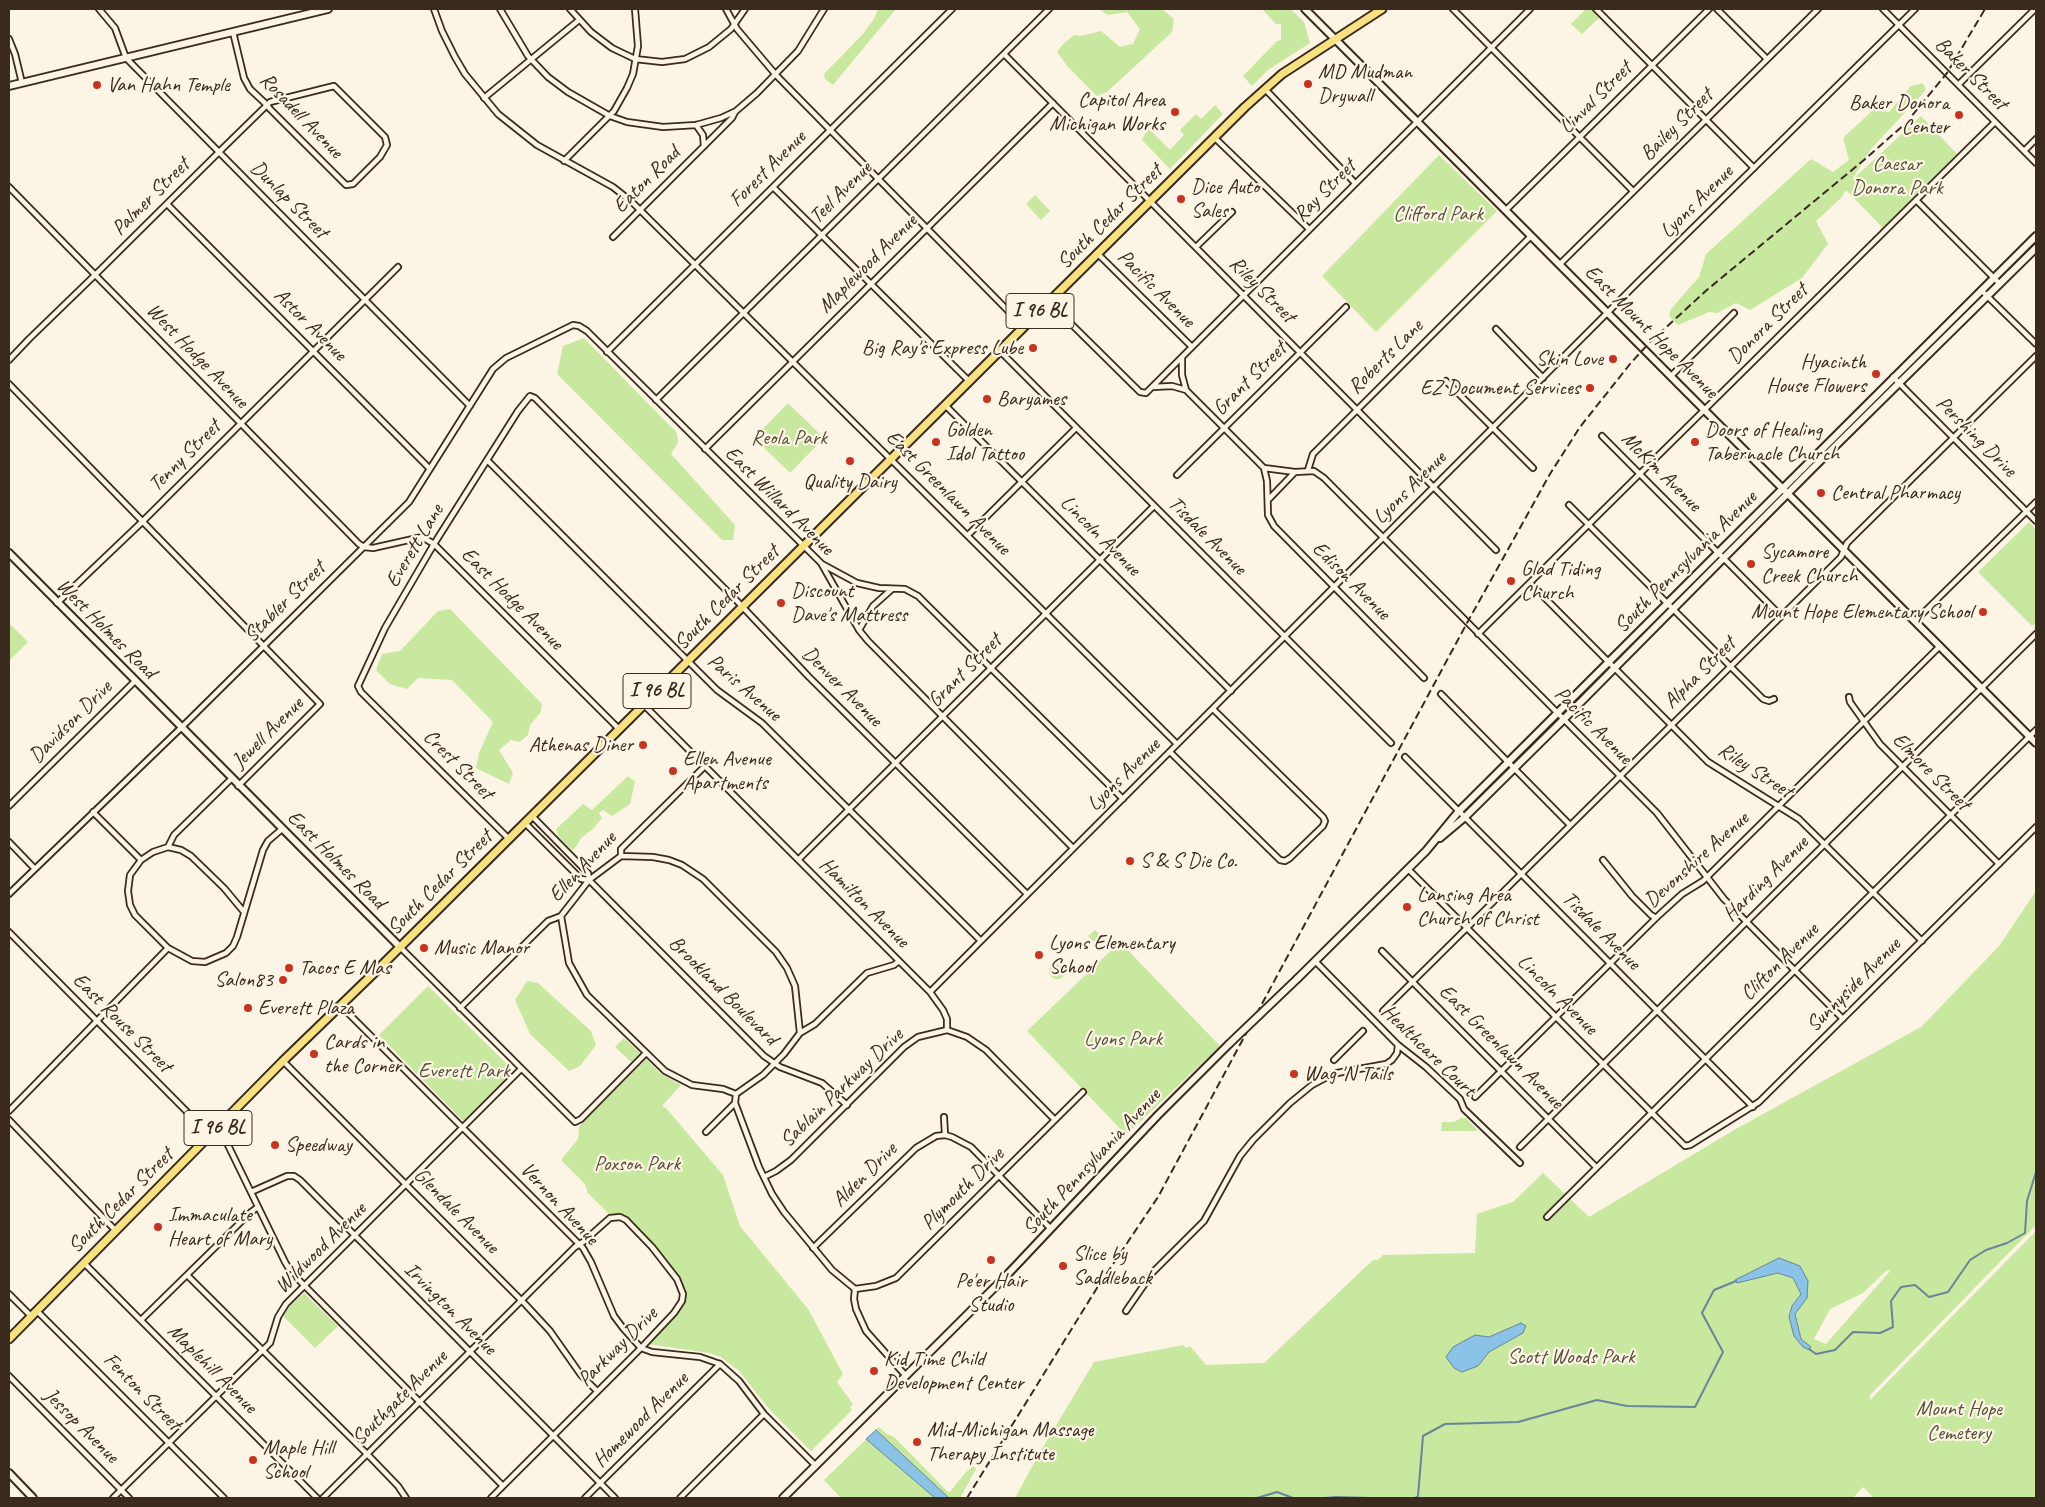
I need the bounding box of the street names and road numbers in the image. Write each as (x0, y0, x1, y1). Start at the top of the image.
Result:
street label: Baker Street (1929, 32, 2013, 116)
street label: Linval Street (1554, 56, 1638, 140)
street label: Rosadell Avenue (254, 68, 348, 164)
street label: Bailey Street (1635, 83, 1719, 167)
street label: Forest Avenue (724, 125, 812, 213)
street label: Eaton Road (608, 141, 686, 219)
street label: Palmer Street (107, 153, 195, 241)
street label: Ray Street (1289, 155, 1361, 227)
street label: Dunlap Street (245, 156, 333, 244)
street label: Teel Avenue (804, 156, 878, 230)
street label: South Cedar Street (1052, 159, 1168, 275)
street label: Lyons Avenue (1655, 160, 1739, 244)
street label: Maplewood Avenue (813, 209, 923, 319)
street label: Pacific Avenue (1112, 245, 1200, 333)
street label: Riley Street (1224, 252, 1300, 328)
street label: East Mount Hope Avenue (1579, 260, 1723, 404)
street label: Donora Street (1722, 278, 1814, 370)
street label: Astor Avenue (268, 283, 352, 367)
road number: I 96 BL (1006, 294, 1074, 328)
street label: West Hodge Avenue (141, 298, 253, 414)
street label: Roberts Lane (1343, 314, 1429, 400)
street label: Grant Street (1208, 337, 1292, 421)
street label: Pershing Drive (1930, 391, 2022, 483)
street label: Tenny Street (144, 415, 226, 497)
street label: East Greenlawn Avenue (880, 425, 1016, 561)
street label: McKim Avenue (1616, 427, 1706, 517)
street label: East Willard Avenue (719, 441, 839, 561)
street label: Lyons Avenue (1368, 446, 1452, 530)
street label: South Pennsylvania Avenue (1610, 486, 1762, 638)
street label: Lincoln Avenue (1054, 490, 1146, 582)
street label: Tisdale Avenue (1162, 491, 1252, 581)
street label: Everett Lane (380, 500, 450, 592)
street label: Edison Avenue (1307, 537, 1395, 625)
street label: South Cedar Street (669, 540, 785, 656)
street label: East Hodge Avenue (456, 543, 568, 655)
street label: Stabler Street (239, 556, 331, 648)
street label: West Holmes Road (51, 574, 161, 684)
street label: Grant Street (923, 629, 1007, 713)
street label: Alpha Street (1659, 632, 1741, 714)
street label: Denver Avenue (797, 642, 887, 732)
street label: Paris Avenue (702, 649, 786, 727)
road number: I 96 BL (623, 674, 691, 708)
street label: Davidson Drive (24, 675, 118, 769)
street label: Pacific Avenue (1549, 682, 1637, 770)
street label: Jewell Avenue (227, 692, 309, 774)
street label: Crest Street (418, 725, 498, 805)
street label: Elmore Street (1887, 728, 1975, 816)
street label: Lyons Avenue (1082, 733, 1166, 817)
street label: Riley Street (1713, 738, 1797, 804)
street label: East Holmes Road (281, 805, 391, 915)
street label: Devonshire Avenue (1640, 807, 1754, 913)
street label: South Cedar Street (382, 825, 498, 941)
street label: Ellen Avenue (544, 826, 622, 908)
street label: Harding Avenue (1718, 831, 1814, 927)
street label: Hamilton Avenue (814, 853, 914, 953)
street label: Tisdale Avenue (1556, 886, 1646, 976)
street label: Clifton Avenue (1736, 918, 1824, 1006)
street label: Brookland Boulevard (663, 931, 783, 1051)
street label: Sunnyside Avenue (1802, 933, 1906, 1037)
street label: Lincoln Avenue (1511, 949, 1603, 1041)
street label: East Rouse Street (67, 968, 177, 1078)
street label: East Greenlawn Avenue (1433, 979, 1569, 1115)
street label: Healthcare Court (1375, 999, 1481, 1103)
street label: Sablain Parkway Drive (775, 1023, 909, 1153)
street label: South Pennsylvania Avenue (1018, 1084, 1166, 1240)
road number: I 96 BL (184, 1110, 252, 1146)
street label: Alden Drive (827, 1137, 903, 1213)
street label: Plymouth Drive (916, 1142, 1010, 1236)
street label: South Cedar Street (63, 1143, 179, 1259)
street label: Vernon Avenue (514, 1157, 604, 1251)
street label: Glendale Avenue (408, 1163, 504, 1259)
street label: Wildwood Avenue (270, 1197, 372, 1299)
street label: Irvington Avenue (398, 1257, 502, 1361)
street label: Parkway Drive (573, 1302, 663, 1392)
street label: Maplehill Avenue (162, 1319, 262, 1419)
street label: Southgate Avenue (347, 1345, 453, 1451)
street label: Fenton Street (98, 1348, 186, 1436)
street label: Homewood Avenue (588, 1367, 694, 1473)
street label: Jessop Avenue (38, 1383, 124, 1469)

